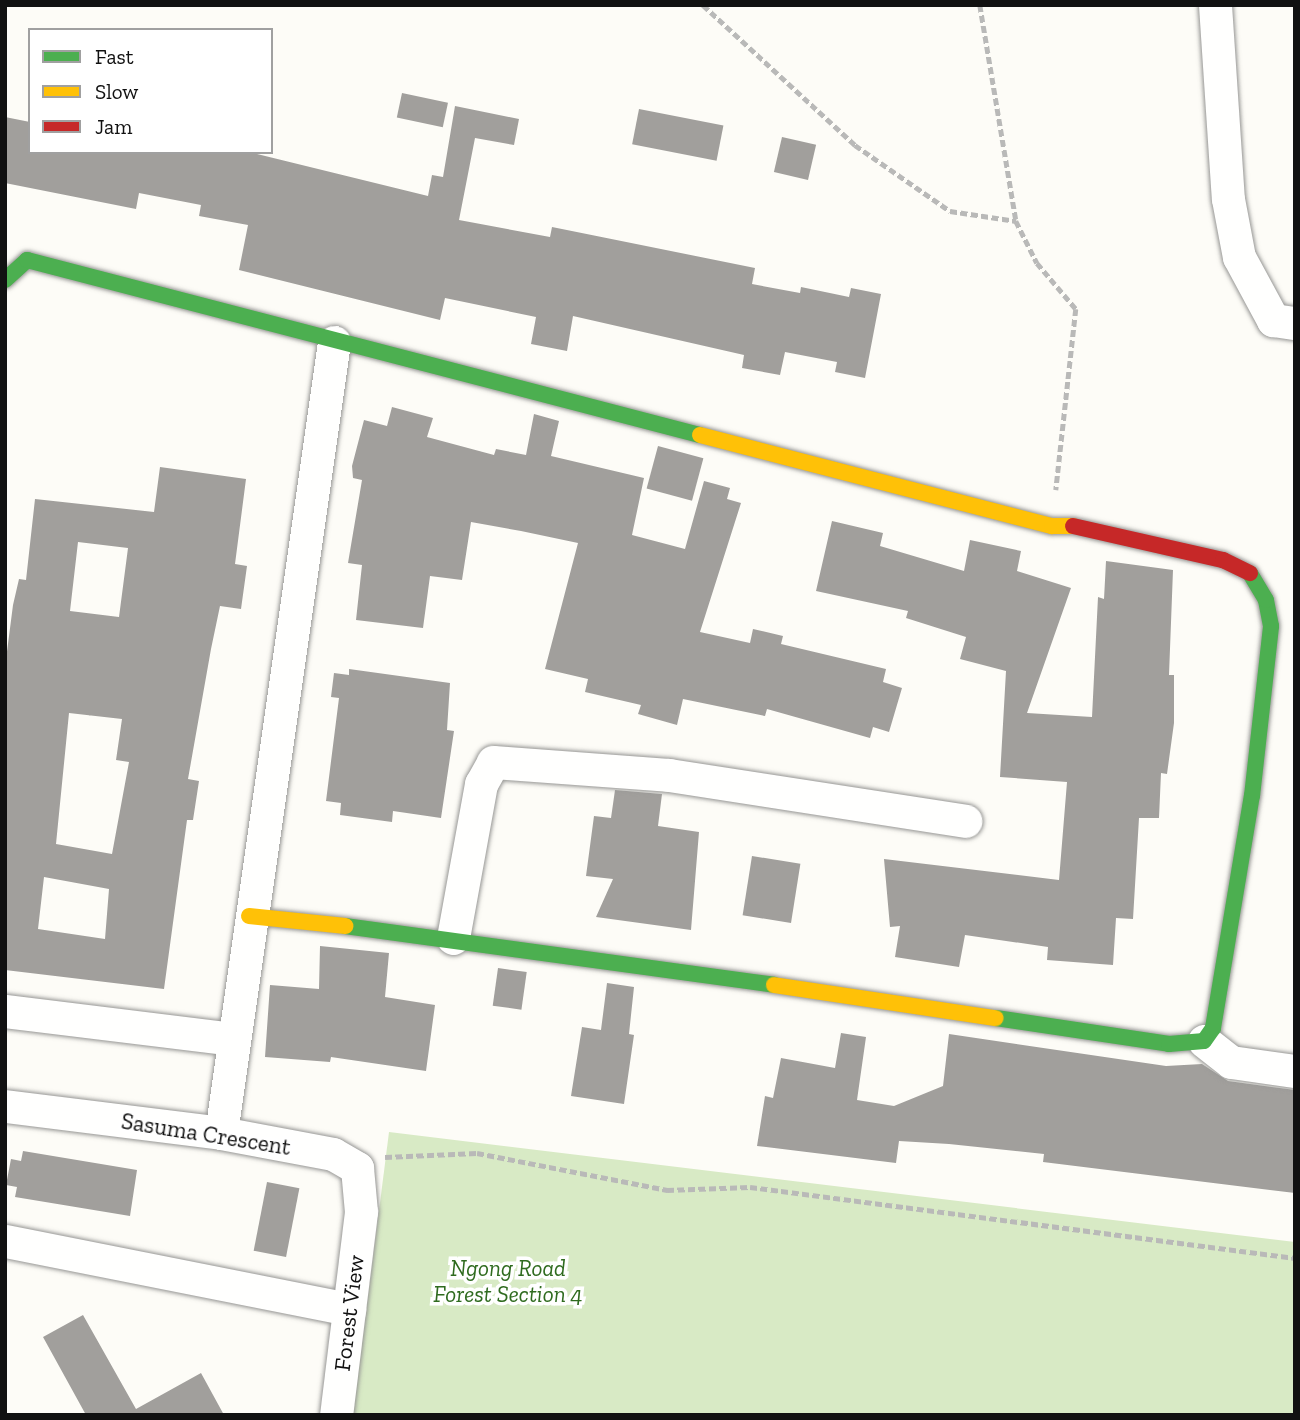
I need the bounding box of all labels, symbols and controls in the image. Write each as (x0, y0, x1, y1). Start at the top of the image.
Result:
legend (28, 28, 273, 154)
text: Fast (95, 44, 134, 69)
text: Slow (95, 79, 138, 104)
text: Jam (95, 114, 132, 139)
street label: Sasuma Crescent (119, 1107, 293, 1161)
street label: Forest View (328, 1253, 370, 1373)
park label: Ngong Road Forest Section 4 (433, 1254, 583, 1308)

